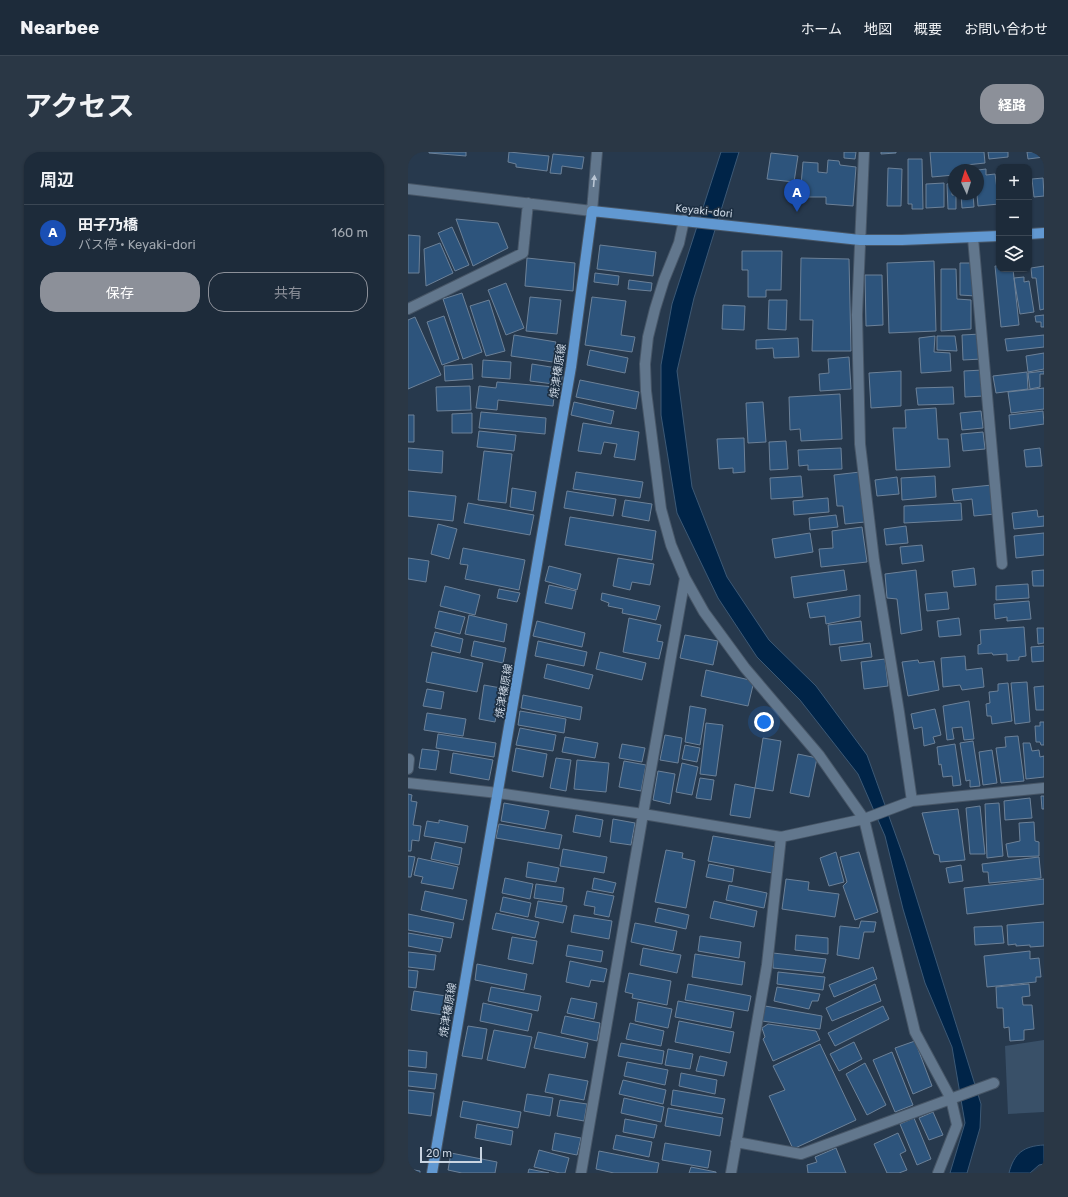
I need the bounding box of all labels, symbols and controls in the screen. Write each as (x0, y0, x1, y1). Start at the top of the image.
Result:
text: Nearbee (20, 16, 99, 39)
text: ホーム (800, 21, 842, 38)
text: 地図 (864, 21, 892, 38)
text: 概要 (914, 21, 942, 38)
text: お問い合わせ (964, 21, 1048, 38)
button: 経路 (980, 84, 1044, 124)
text: アクセス (24, 90, 135, 123)
north arrow (948, 164, 984, 200)
map controls (996, 164, 1032, 272)
button: + (996, 164, 1032, 200)
text: 周辺 (40, 170, 74, 190)
one-way arrow (591, 175, 598, 188)
pin: A (784, 179, 810, 212)
button: − (996, 200, 1032, 236)
street label: Keyaki-dori (675, 202, 733, 220)
text: 田子乃橋 (78, 216, 138, 234)
text: A (48, 225, 58, 240)
text: 160 m (332, 225, 368, 240)
button: layers (996, 236, 1032, 272)
text: バス停 · Keyaki-dori (78, 237, 196, 252)
button: 保存 (40, 272, 200, 312)
button: 共有 (208, 272, 368, 312)
street label: 焼津榛原線 (547, 343, 569, 399)
street label: 焼津榛原線 (493, 663, 515, 719)
your location (754, 712, 774, 732)
street label: 焼津榛原線 (437, 982, 459, 1038)
scale bar (420, 1145, 482, 1164)
text: 20 m (426, 1147, 452, 1160)

